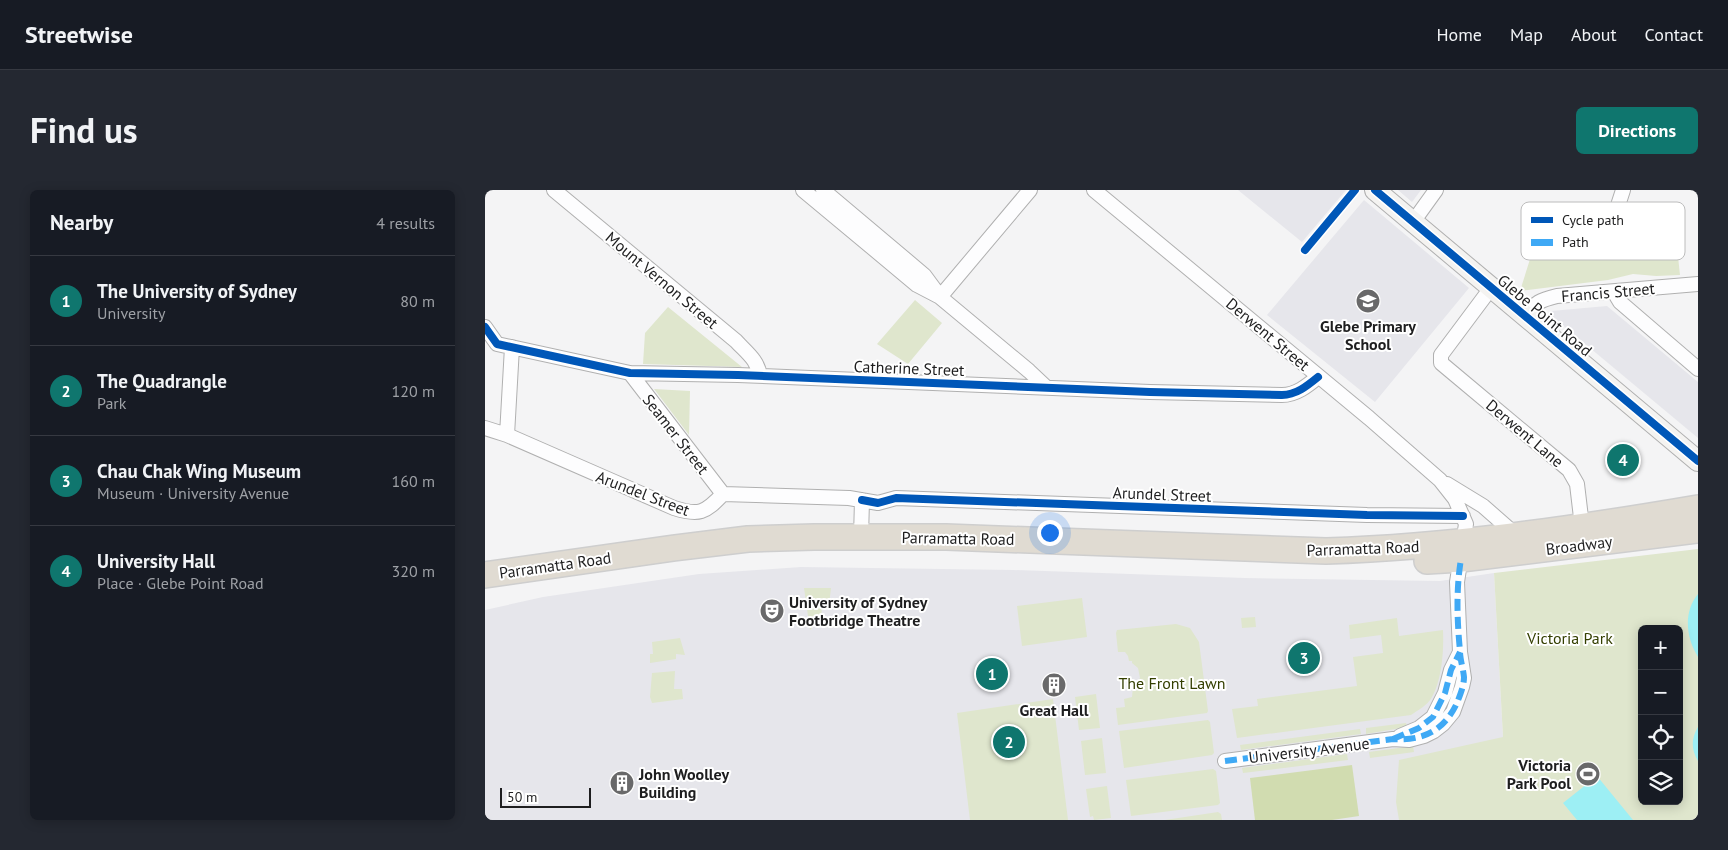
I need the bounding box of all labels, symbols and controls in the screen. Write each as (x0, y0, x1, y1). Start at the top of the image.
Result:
text: Streetwise (25, 19, 133, 50)
text: Home (1436, 23, 1482, 46)
text: Map (1510, 23, 1543, 46)
text: About (1571, 23, 1617, 46)
text: Contact (1645, 23, 1703, 46)
text: Find us (30, 107, 138, 153)
button: Directions (1576, 107, 1698, 154)
legend (1521, 202, 1685, 260)
text: Nearby (50, 209, 113, 236)
text: Cycle path (1562, 211, 1624, 229)
text: 4 results (376, 213, 435, 233)
street label: Mount Vernon Street (602, 227, 723, 333)
text: Path (1562, 233, 1589, 251)
street label: Glebe Point Road (1494, 270, 1596, 360)
street label: Francis Street (1560, 278, 1656, 306)
text: The University of Sydney (97, 279, 297, 303)
school or university icon: Glebe Primary School (1355, 288, 1381, 314)
text: 1 (61, 291, 71, 311)
text: 80 m (400, 291, 435, 311)
street label: Derwent Street (1222, 293, 1314, 375)
text: University (97, 303, 165, 323)
place label: Glebe Primary School (1320, 316, 1416, 354)
street label: Catherine Street (853, 356, 965, 380)
text: The Quadrangle (97, 369, 227, 393)
text: 2 (61, 381, 71, 401)
text: 120 m (392, 381, 435, 401)
street label: Seamer Street (638, 390, 714, 479)
text: Park (97, 393, 126, 413)
street label: Derwent Lane (1482, 395, 1568, 471)
pin: 4 (1607, 441, 1639, 479)
text: Chau Chak Wing Museum (97, 459, 301, 483)
street label: Arundel Street (593, 466, 693, 520)
text: 3 (61, 471, 71, 491)
text: 160 m (392, 471, 435, 491)
street label: Arundel Street (1112, 482, 1212, 506)
text: Museum · University Avenue (97, 483, 289, 503)
your location (1037, 520, 1063, 546)
street label: Parramatta Road (901, 527, 1015, 549)
street label: Broadway (1544, 531, 1614, 559)
street label: Parramatta Road (1306, 536, 1420, 560)
street label: Parramatta Road (498, 547, 612, 583)
text: University Hall (97, 549, 215, 573)
text: 4 (61, 561, 71, 581)
text: 320 m (392, 561, 435, 581)
text: Place · Glebe Point Road (97, 573, 264, 593)
place label: University of Sydney Footbridge Theatre (789, 592, 928, 630)
theatre icon: University of Sydney Footbridge Theatre (759, 598, 785, 624)
map controls (1638, 625, 1683, 805)
button: + (1638, 625, 1683, 670)
park label: Victoria Park (1526, 628, 1613, 648)
pin: 3 (1288, 639, 1320, 677)
pin: 1 (976, 655, 1008, 693)
button: − (1638, 670, 1683, 715)
building icon: Great Hall (1041, 672, 1067, 698)
park label: The Front Lawn (1118, 673, 1226, 693)
place label: Great Hall (1020, 700, 1089, 720)
button: locate (1638, 715, 1683, 760)
pin: 2 (993, 723, 1025, 761)
street label: University Avenue (1247, 733, 1371, 767)
place label: Victoria Park Pool (1507, 755, 1571, 793)
button: layers (1638, 760, 1683, 805)
sports icon: Victoria Park Pool (1575, 761, 1601, 787)
place label: John Woolley Building (638, 764, 729, 802)
building icon: John Woolley Building (609, 770, 635, 796)
scale bar (500, 785, 591, 808)
text: 50 m (507, 788, 537, 806)

